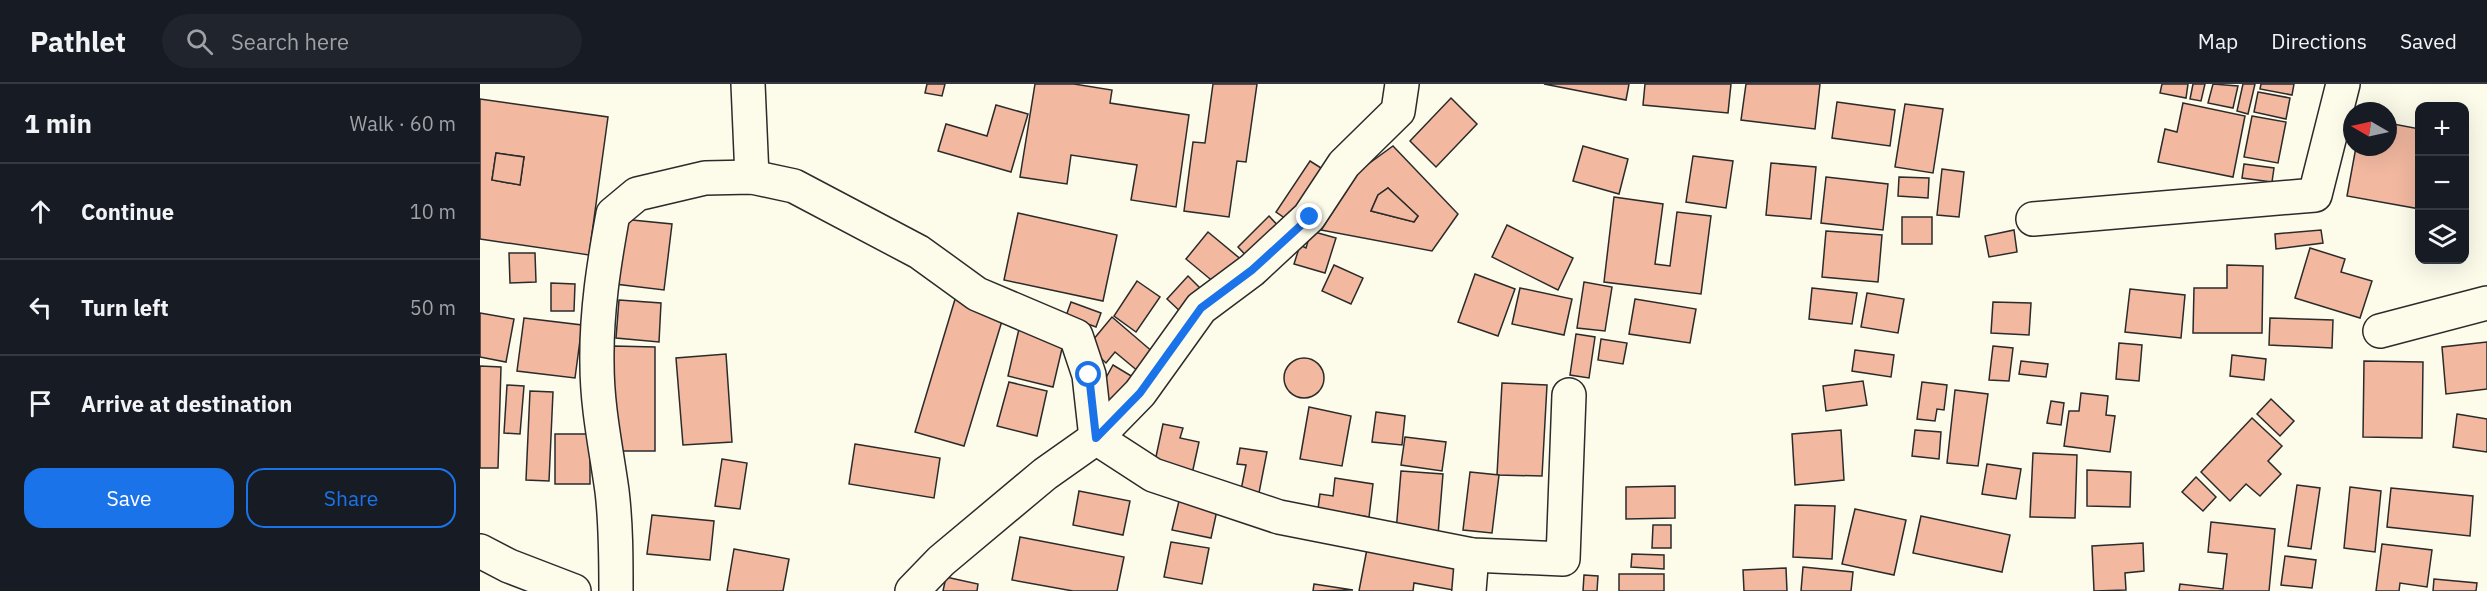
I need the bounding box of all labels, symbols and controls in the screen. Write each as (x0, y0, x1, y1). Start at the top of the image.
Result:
search box (162, 14, 582, 68)
text: Pathlet (30, 23, 126, 60)
icon: search (183, 25, 216, 58)
text: Search here (231, 27, 349, 56)
text: Map (2198, 27, 2238, 55)
text: Directions (2271, 27, 2367, 55)
text: Saved (2400, 27, 2457, 55)
north arrow (2343, 102, 2397, 156)
map controls (2415, 102, 2469, 264)
button: + (2415, 102, 2469, 156)
text: 1 min (24, 106, 92, 140)
text: Walk · 60 m (350, 110, 456, 137)
button: − (2415, 156, 2469, 210)
icon: ahead (24, 195, 57, 228)
text: Continue (81, 197, 174, 226)
text: 10 m (410, 198, 456, 225)
route end (1296, 203, 1322, 229)
button: layers (2415, 210, 2469, 264)
icon: left (24, 291, 57, 324)
text: Turn left (81, 293, 169, 322)
text: 50 m (410, 294, 456, 321)
route start (1075, 361, 1101, 387)
icon: arrive (24, 387, 57, 420)
text: Arrive at destination (81, 389, 292, 418)
button: Save (24, 468, 234, 528)
button: Share (246, 468, 456, 528)

